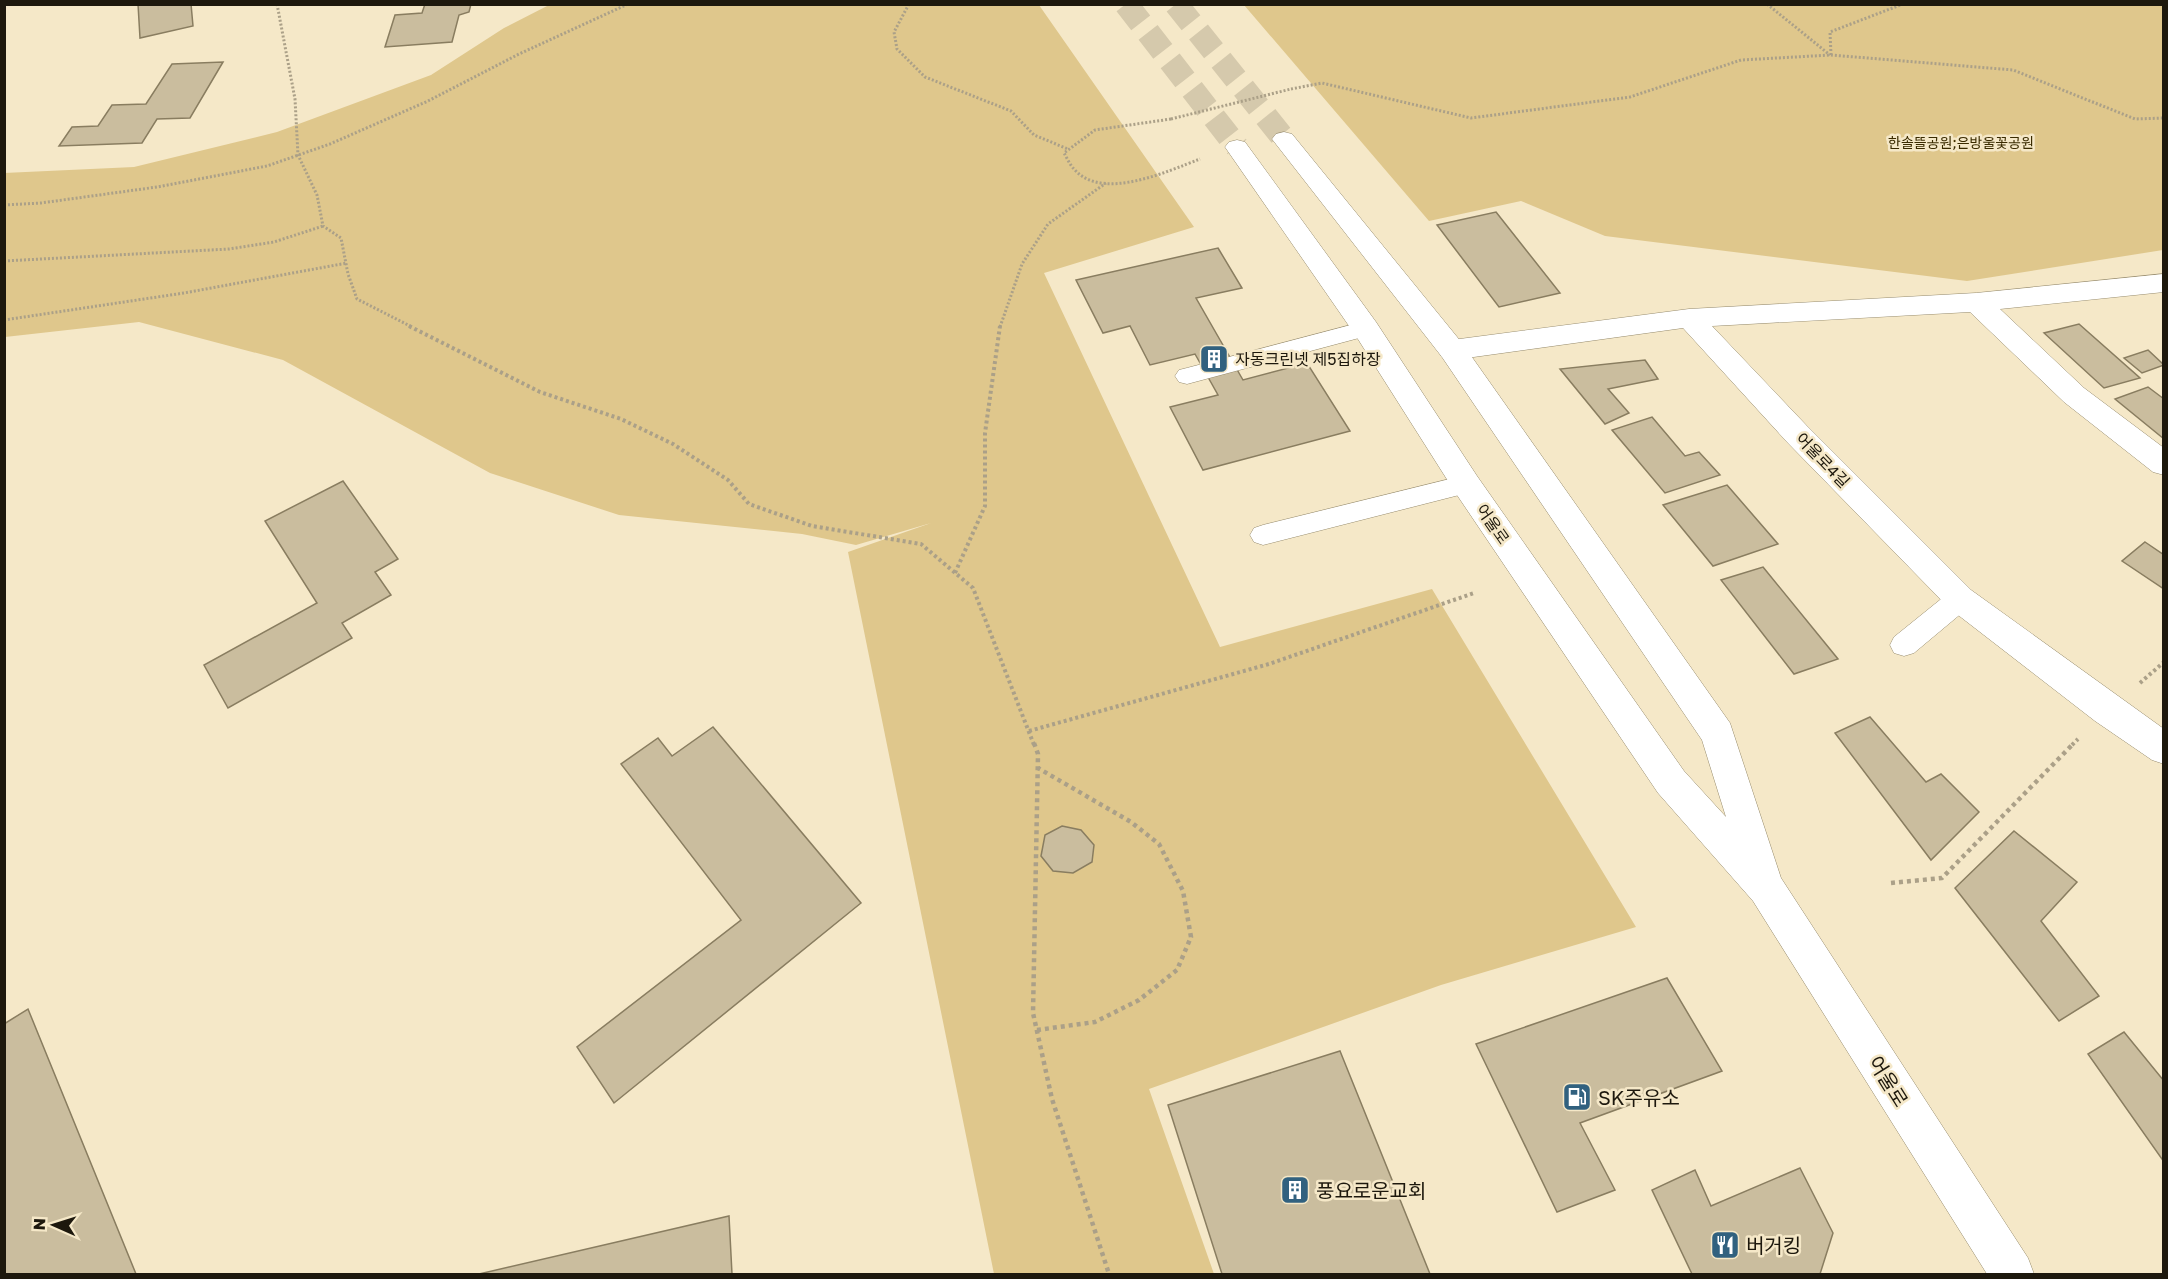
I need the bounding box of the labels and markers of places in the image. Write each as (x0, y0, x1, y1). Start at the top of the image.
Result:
building icon: 자동크린넷 제5집하장 (1198, 343, 1230, 375)
place label: 자동크린넷 제5집하장 (1235, 349, 1381, 369)
fuel station icon: SK주유소 (1561, 1081, 1593, 1113)
place label: SK주유소 (1598, 1085, 1680, 1109)
building icon: 풍요로운교회 (1279, 1174, 1311, 1206)
place label: 풍요로운교회 (1316, 1178, 1426, 1202)
restaurant icon: 버거킹 (1709, 1229, 1741, 1261)
place label: 버거킹 (1746, 1233, 1801, 1257)

